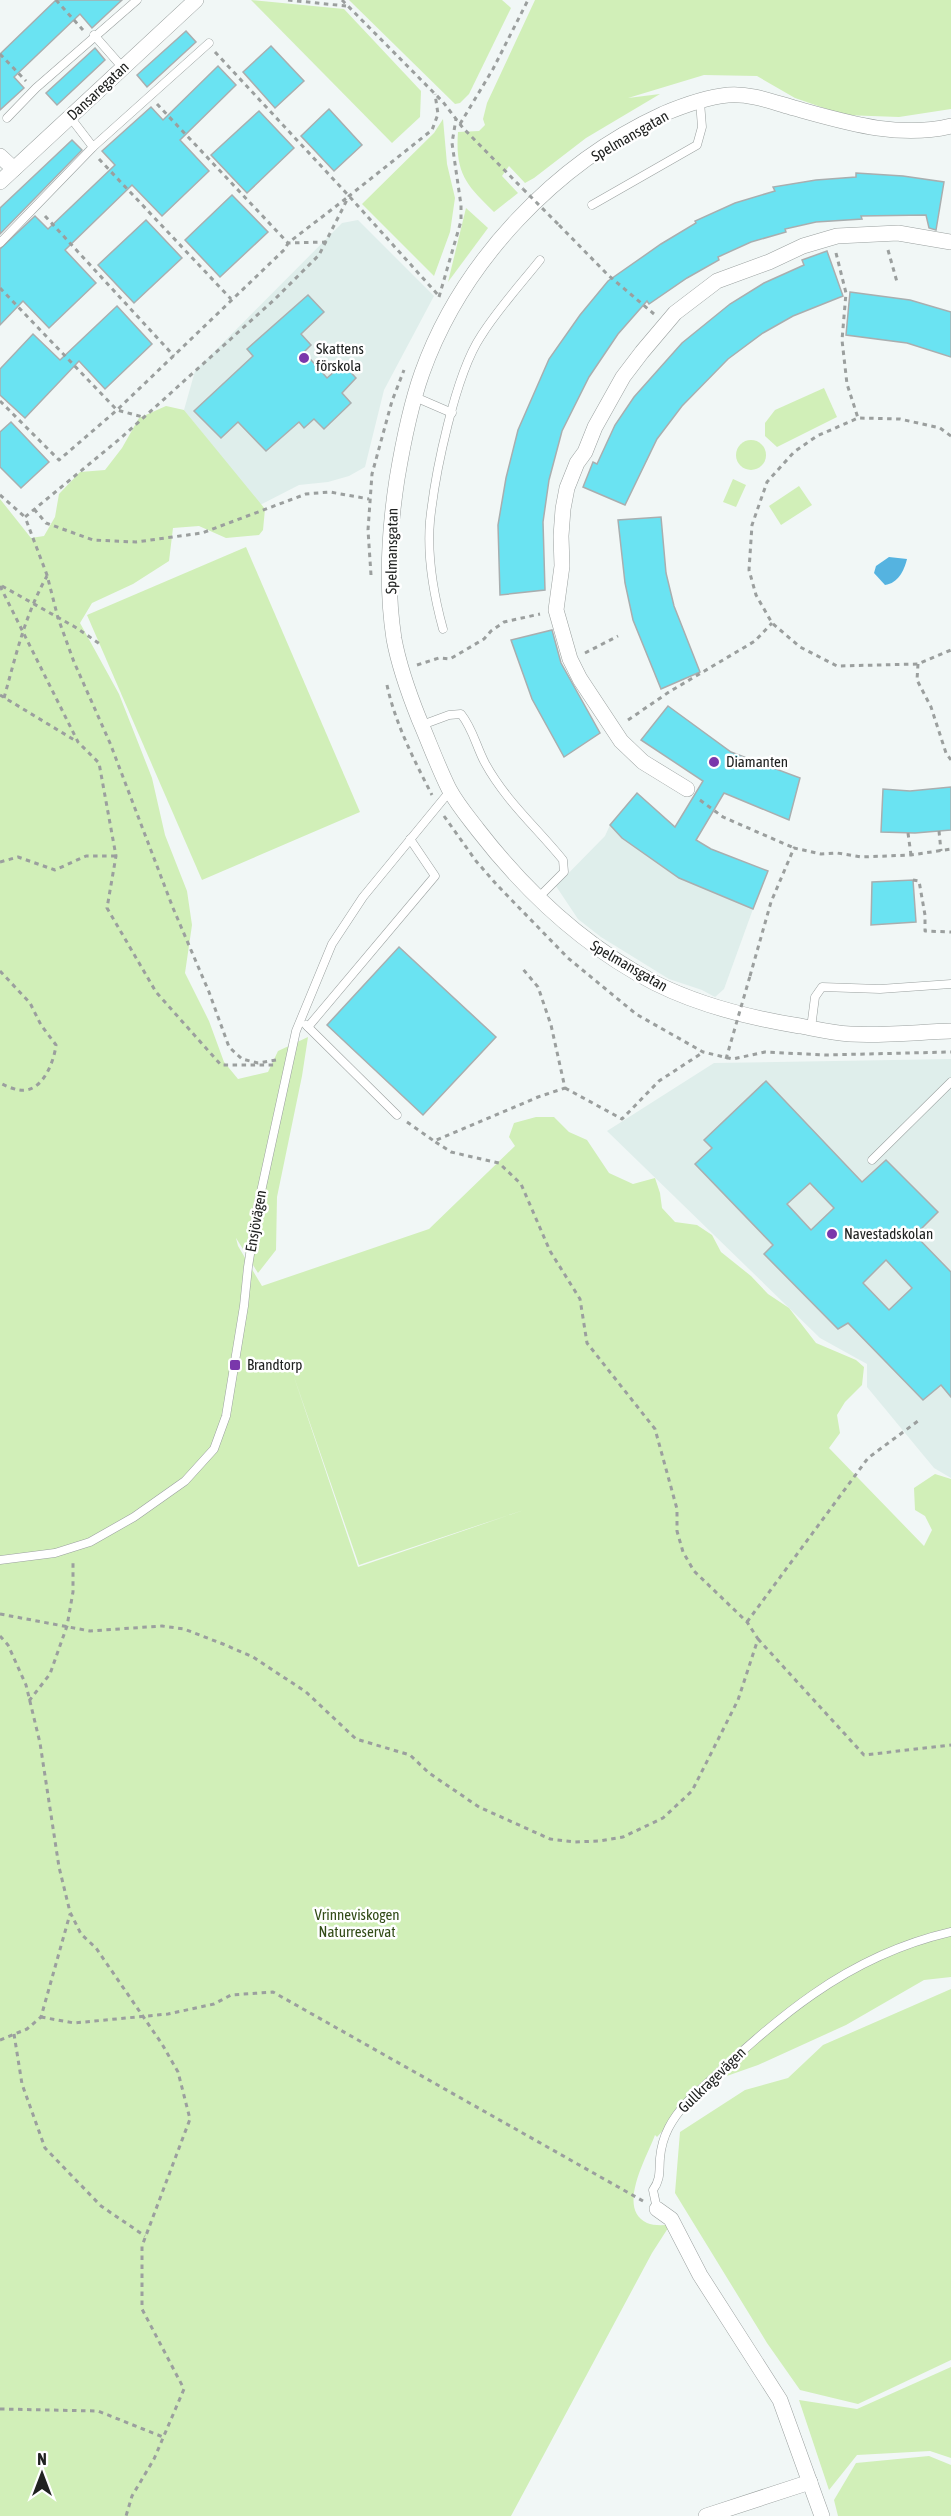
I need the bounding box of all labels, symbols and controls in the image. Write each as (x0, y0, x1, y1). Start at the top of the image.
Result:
street label: Dansaregatan (63, 58, 132, 123)
street label: Spelmansgatan (588, 107, 671, 164)
place label: Skattens förskola (316, 340, 364, 374)
marker: Skattens förskola (297, 351, 311, 365)
street label: Spelmansgatan (382, 508, 401, 594)
place label: Diamanten (726, 753, 788, 770)
marker: Diamanten (707, 755, 721, 769)
street label: Spelmansgatan (588, 937, 671, 994)
street label: Ensjövägen (242, 1189, 269, 1253)
place label: Navestadskolan (844, 1225, 933, 1242)
marker: Navestadskolan (825, 1227, 839, 1241)
place label: Brandtorp (247, 1356, 302, 1373)
marker: Brandtorp (228, 1358, 242, 1372)
park label: Vrinneviskogen Naturreservat (315, 1906, 399, 1940)
street label: Gullkragevägen (674, 2043, 749, 2116)
north arrow (12, 2444, 72, 2504)
text: N (37, 2450, 47, 2468)

